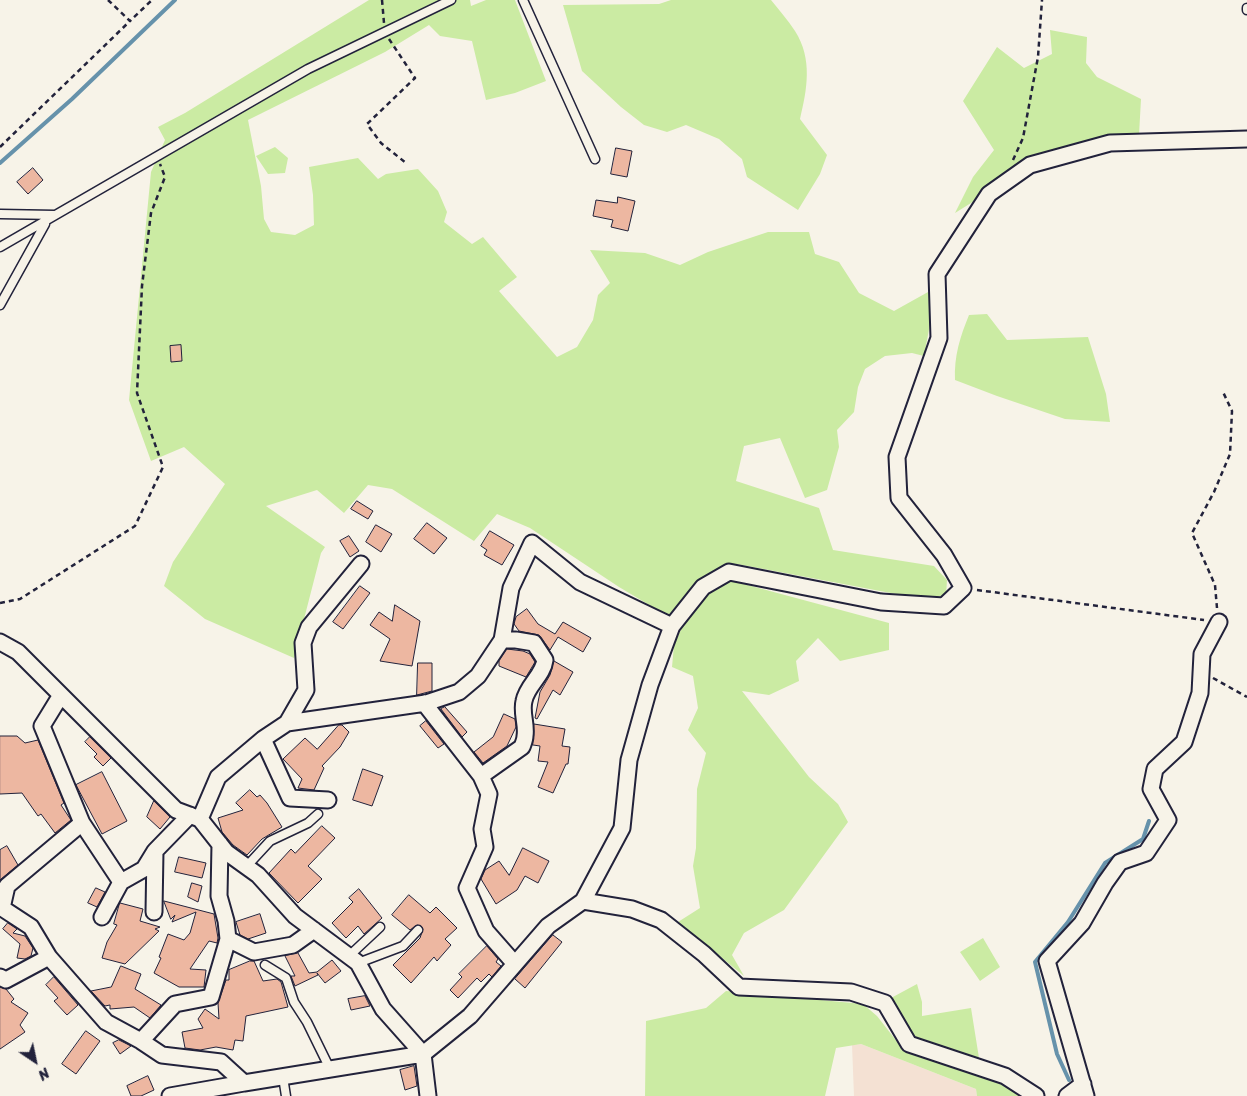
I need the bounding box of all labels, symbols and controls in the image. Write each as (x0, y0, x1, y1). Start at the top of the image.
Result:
north arrow (10, 1036, 60, 1086)
text: N (33, 1061, 55, 1087)

